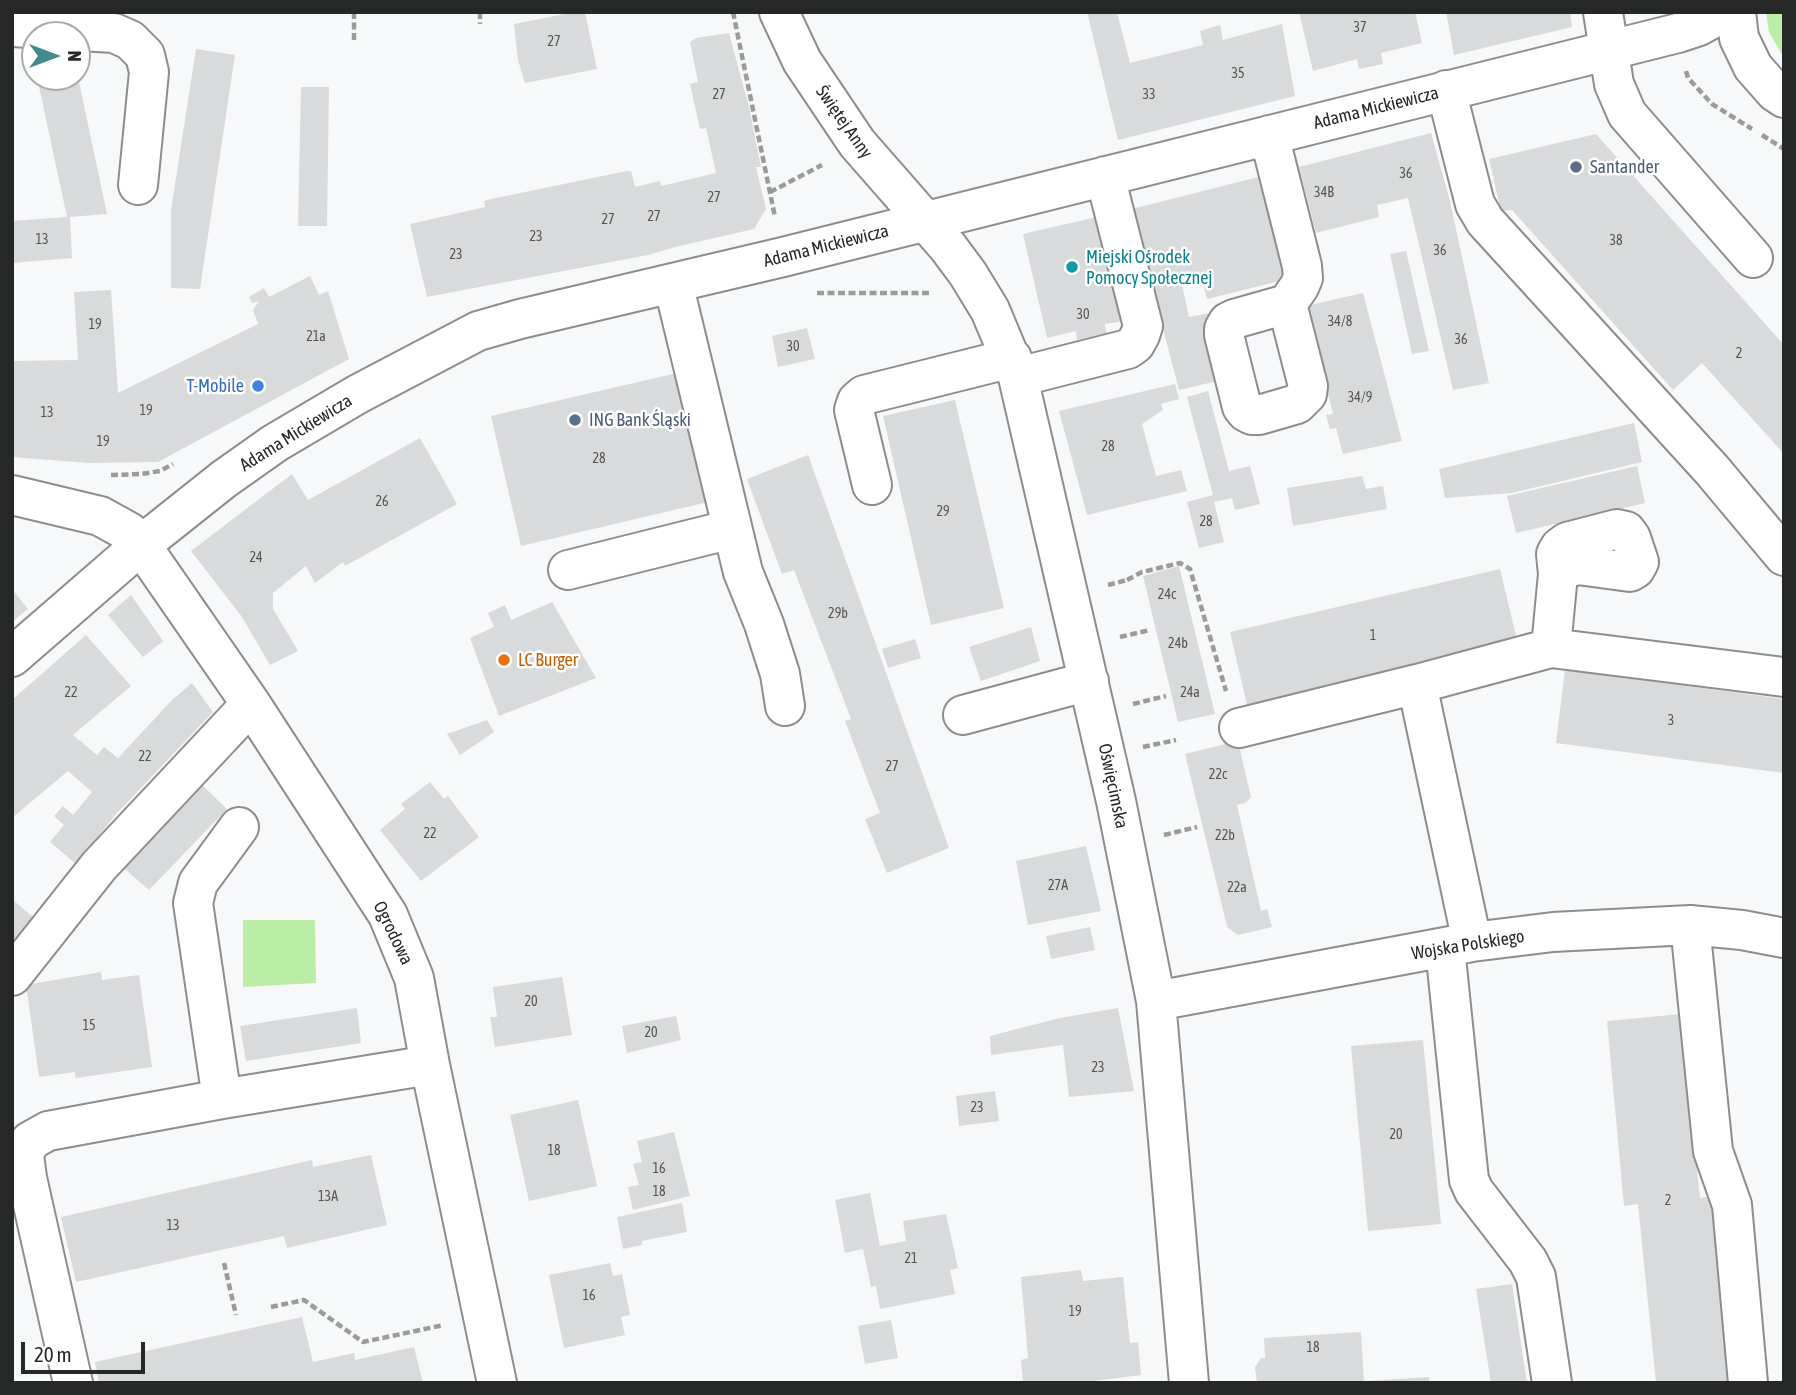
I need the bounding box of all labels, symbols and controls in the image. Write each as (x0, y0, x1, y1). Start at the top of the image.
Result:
house number: 37 (1353, 20, 1367, 36)
north arrow (21, 21, 91, 91)
house number: 27 (547, 34, 561, 50)
text: N (64, 50, 86, 62)
house number: 35 (1231, 66, 1245, 82)
street label: Świętej Anny (811, 81, 877, 163)
street label: Adama Mickiewicza (1311, 82, 1441, 134)
house number: 27 (712, 87, 726, 103)
house number: 33 (1142, 87, 1156, 103)
place label: Santander (1590, 156, 1659, 178)
marker: Santander (1568, 159, 1584, 175)
house number: 36 (1399, 166, 1413, 182)
house number: 34B (1314, 185, 1334, 201)
house number: 27 (707, 190, 721, 206)
house number: 27 (647, 209, 661, 225)
house number: 27 (601, 212, 615, 228)
street label: Adama Mickiewicza (761, 220, 891, 272)
house number: 23 (529, 229, 543, 245)
house number: 13 (35, 232, 49, 248)
house number: 38 (1609, 233, 1623, 249)
house number: 36 (1433, 243, 1447, 259)
place label: Miejski Ośrodek Pomocy Społecznej (1086, 246, 1212, 288)
house number: 23 (449, 247, 463, 263)
marker: Miejski Ośrodek Pomocy Społecznej (1064, 259, 1080, 275)
house number: 30 (1076, 307, 1090, 323)
house number: 34/8 (1328, 314, 1352, 330)
house number: 19 (88, 317, 102, 333)
house number: 21a (306, 329, 326, 345)
house number: 36 (1454, 332, 1468, 348)
house number: 30 (786, 339, 800, 355)
house number: 2 (1736, 346, 1742, 362)
place label: T-Mobile (187, 375, 244, 397)
marker: T-Mobile (250, 378, 266, 394)
street label: Adama Mickiewicza (236, 390, 356, 476)
house number: 34/9 (1348, 390, 1372, 406)
house number: 19 (139, 403, 153, 419)
house number: 13 (40, 405, 54, 421)
place label: ING Bank Śląski (589, 409, 691, 431)
marker: ING Bank Śląski (567, 412, 583, 428)
house number: 19 (96, 434, 110, 450)
house number: 28 (1101, 439, 1115, 455)
house number: 28 (592, 451, 606, 467)
house number: 26 (375, 494, 389, 510)
house number: 29 (936, 504, 950, 520)
house number: 28 (1199, 514, 1213, 530)
house number: 24 (249, 550, 263, 566)
house number: 24c (1158, 587, 1176, 603)
house number: 29b (828, 606, 848, 622)
house number: 1 (1370, 628, 1376, 644)
house number: 24b (1168, 636, 1188, 652)
place label: LC Burger (518, 649, 578, 671)
marker: LC Burger (496, 652, 512, 668)
house number: 22 (64, 685, 78, 701)
house number: 24a (1180, 685, 1200, 701)
house number: 3 (1668, 713, 1674, 729)
street label: Oświęcimska (1093, 742, 1133, 830)
house number: 22 (138, 749, 152, 765)
house number: 27 (885, 759, 899, 775)
house number: 22c (1209, 767, 1227, 783)
house number: 22 (423, 826, 437, 842)
house number: 22b (1215, 828, 1235, 844)
house number: 27A (1048, 878, 1068, 894)
house number: 22a (1227, 880, 1247, 896)
street label: Ogrodowa (368, 898, 418, 968)
street label: Wojska Polskiego (1410, 925, 1526, 965)
house number: 20 (524, 994, 538, 1010)
house number: 15 (82, 1018, 96, 1034)
house number: 20 (644, 1025, 658, 1041)
house number: 23 (1091, 1060, 1105, 1076)
house number: 23 (970, 1100, 984, 1116)
house number: 20 (1389, 1127, 1403, 1143)
house number: 18 (547, 1143, 561, 1159)
house number: 16 (652, 1161, 666, 1177)
house number: 18 (652, 1184, 666, 1200)
house number: 13A (318, 1189, 338, 1205)
house number: 2 (1665, 1193, 1671, 1209)
house number: 13 (166, 1218, 180, 1234)
house number: 21 (904, 1251, 918, 1267)
house number: 16 (582, 1288, 596, 1304)
house number: 19 (1068, 1304, 1082, 1320)
scale bar (24, 1328, 149, 1372)
house number: 18 (1306, 1340, 1320, 1356)
text: 20 m (34, 1342, 72, 1366)

